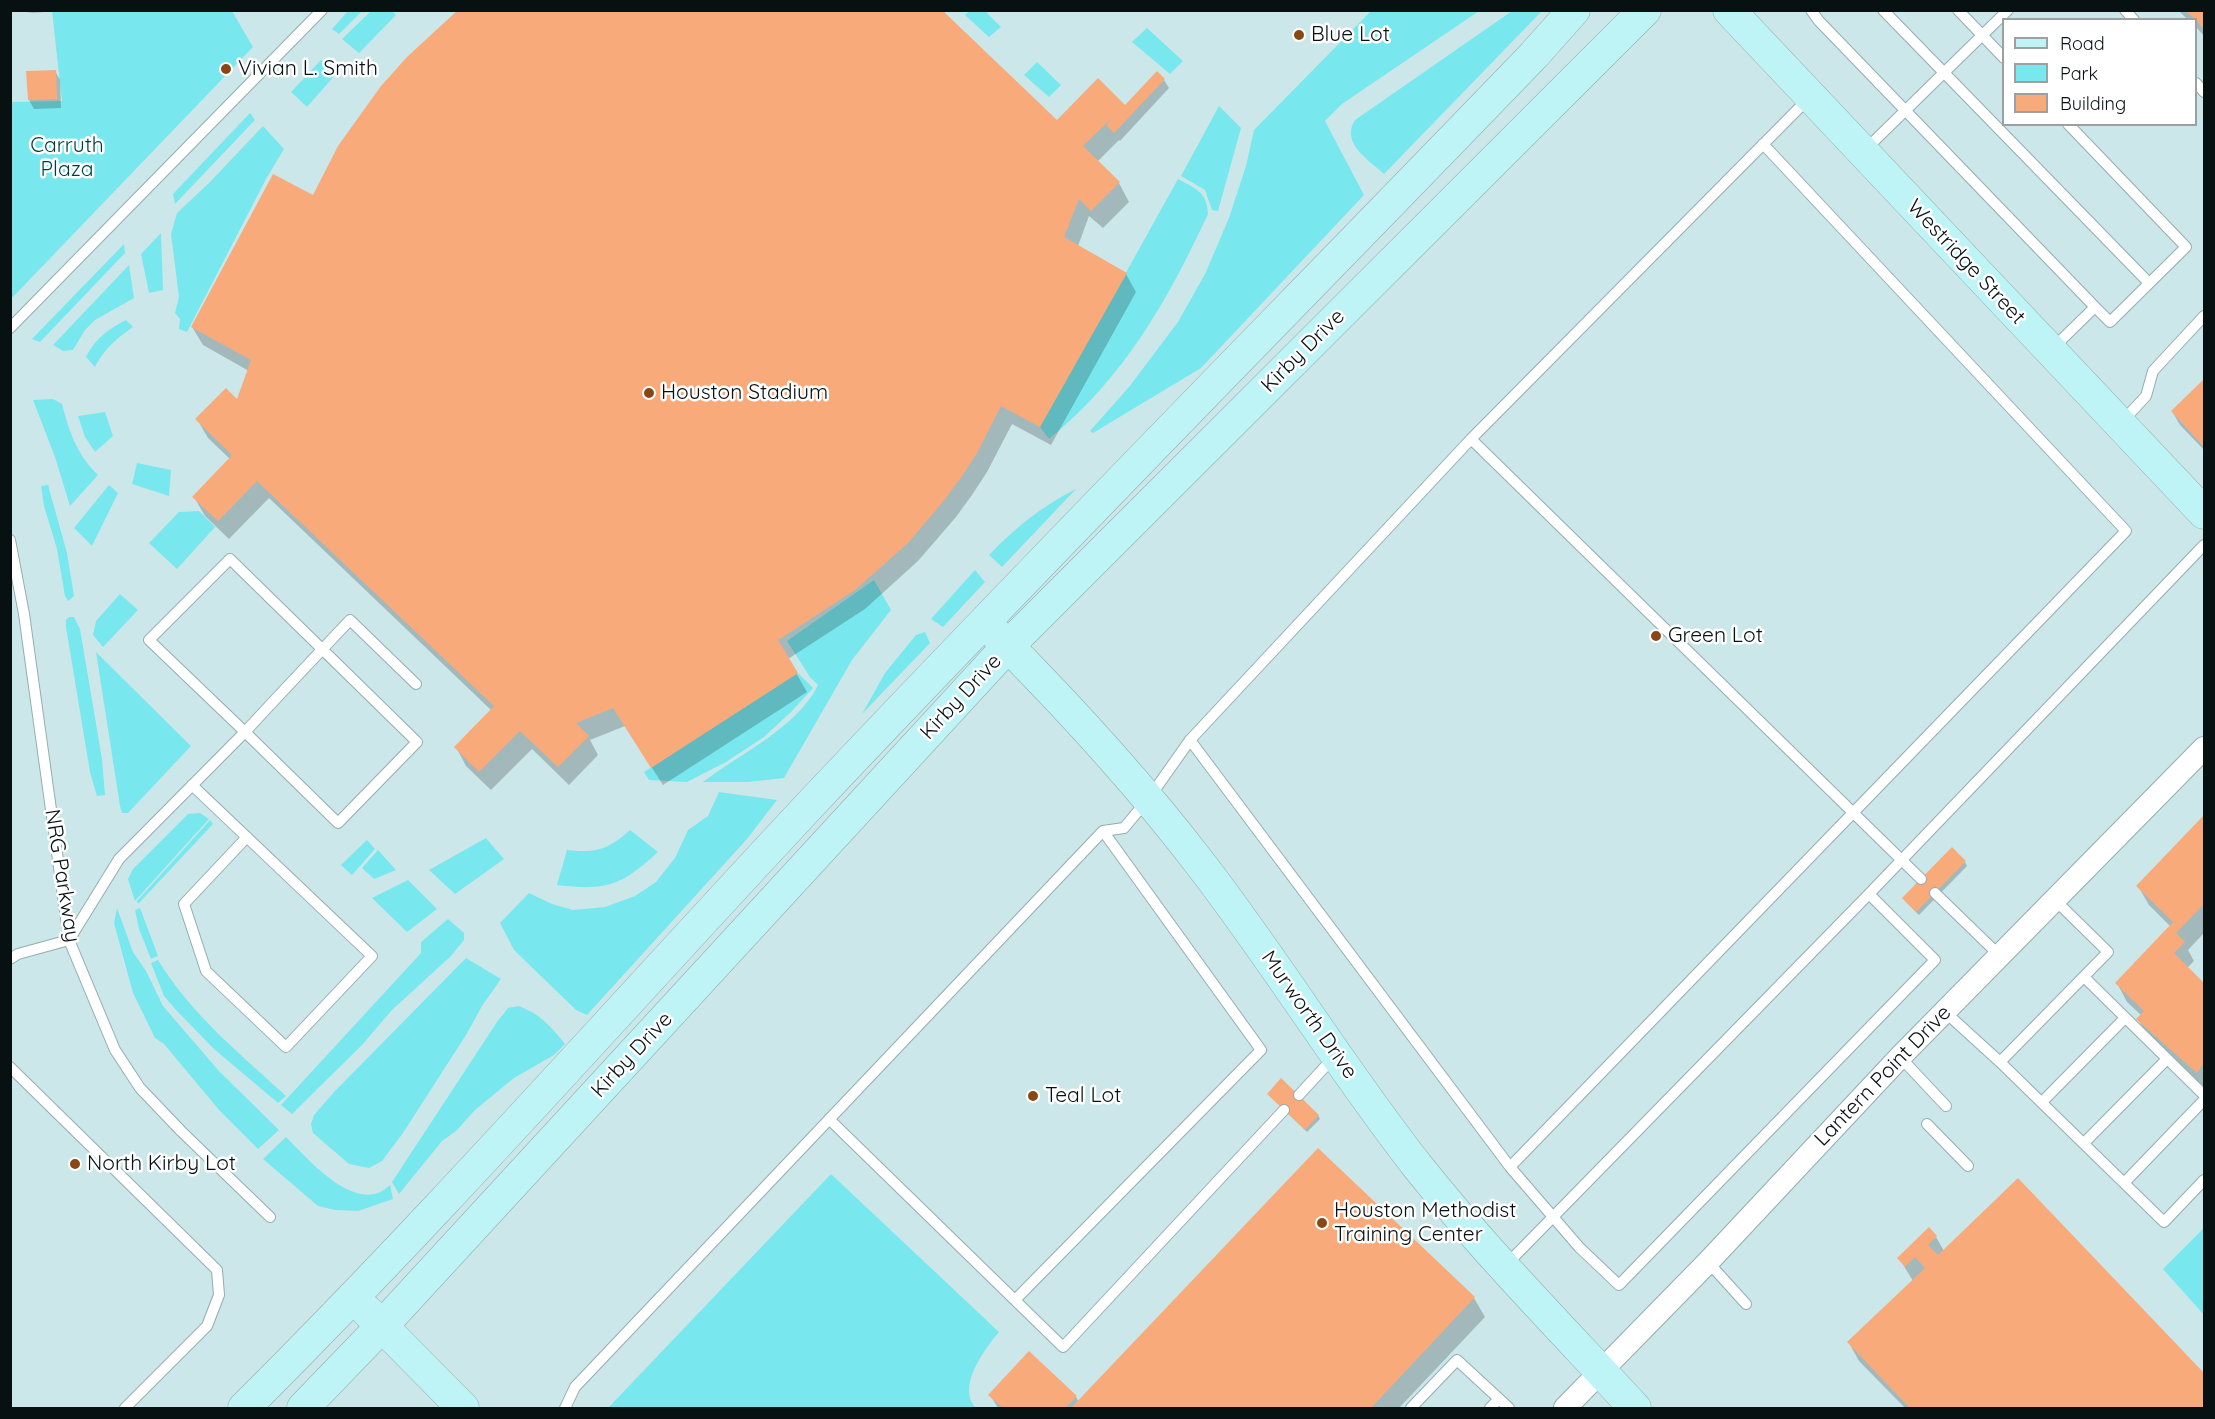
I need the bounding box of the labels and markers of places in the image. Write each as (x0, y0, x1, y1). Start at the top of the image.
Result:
place label: Blue Lot (1311, 22, 1390, 48)
marker: Blue Lot (1292, 28, 1306, 42)
place label: Vivian L. Smith (238, 56, 378, 82)
marker: Vivian L. Smith (219, 62, 233, 76)
place label: Houston Stadium (661, 380, 828, 406)
marker: Houston Stadium (642, 386, 656, 400)
place label: Green Lot (1668, 623, 1763, 649)
marker: Green Lot (1649, 629, 1663, 643)
place label: Teal Lot (1045, 1083, 1121, 1109)
marker: Teal Lot (1026, 1089, 1040, 1103)
place label: North Kirby Lot (87, 1151, 236, 1177)
marker: North Kirby Lot (68, 1157, 82, 1171)
place label: Houston Methodist Training Center (1334, 1198, 1516, 1248)
marker: Houston Methodist Training Center (1315, 1216, 1329, 1230)

